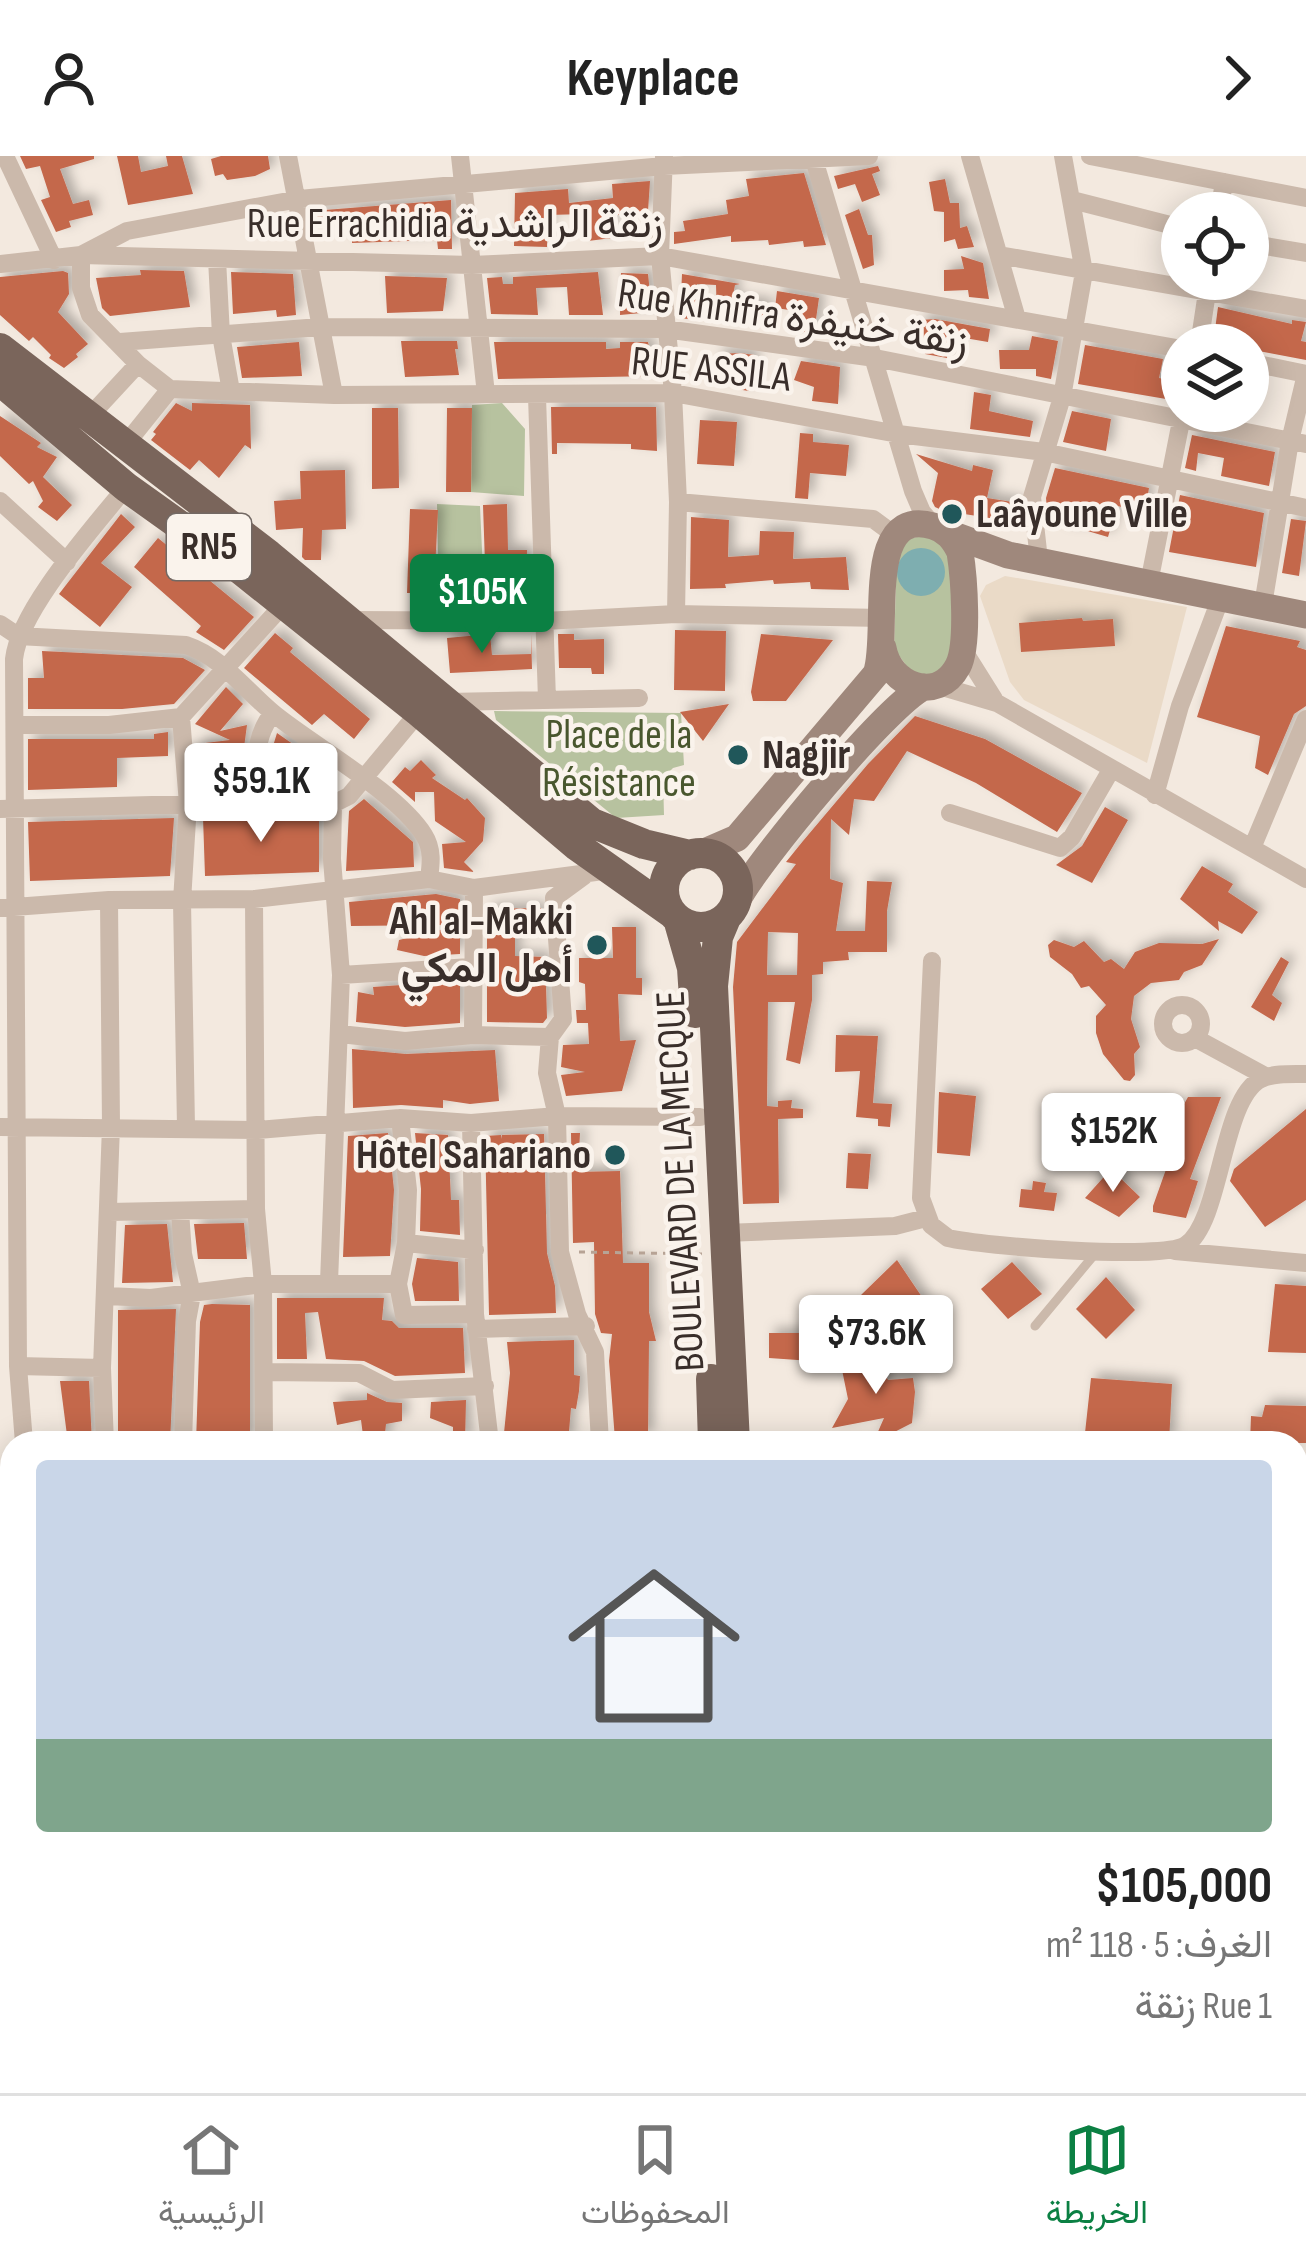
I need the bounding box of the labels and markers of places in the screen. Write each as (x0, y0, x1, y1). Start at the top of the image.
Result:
place label: Laâyoune Ville (976, 489, 1188, 540)
marker: Laâyoune Ville (939, 501, 965, 527)
pin: $105K (398, 554, 566, 656)
place label: Nagjir (762, 730, 850, 781)
marker: Nagjir (725, 742, 751, 768)
pin: $59.1K (163, 743, 359, 845)
place label: Ahl al-Makki أهل المكي (388, 896, 573, 1002)
marker: Ahl al-Makki أهل المكي (584, 932, 610, 958)
pin: $152K (1029, 1093, 1197, 1195)
place label: Hôtel Sahariano (356, 1130, 591, 1181)
marker: Hôtel Sahariano (602, 1142, 628, 1168)
pin: $73.6K (778, 1295, 974, 1397)

